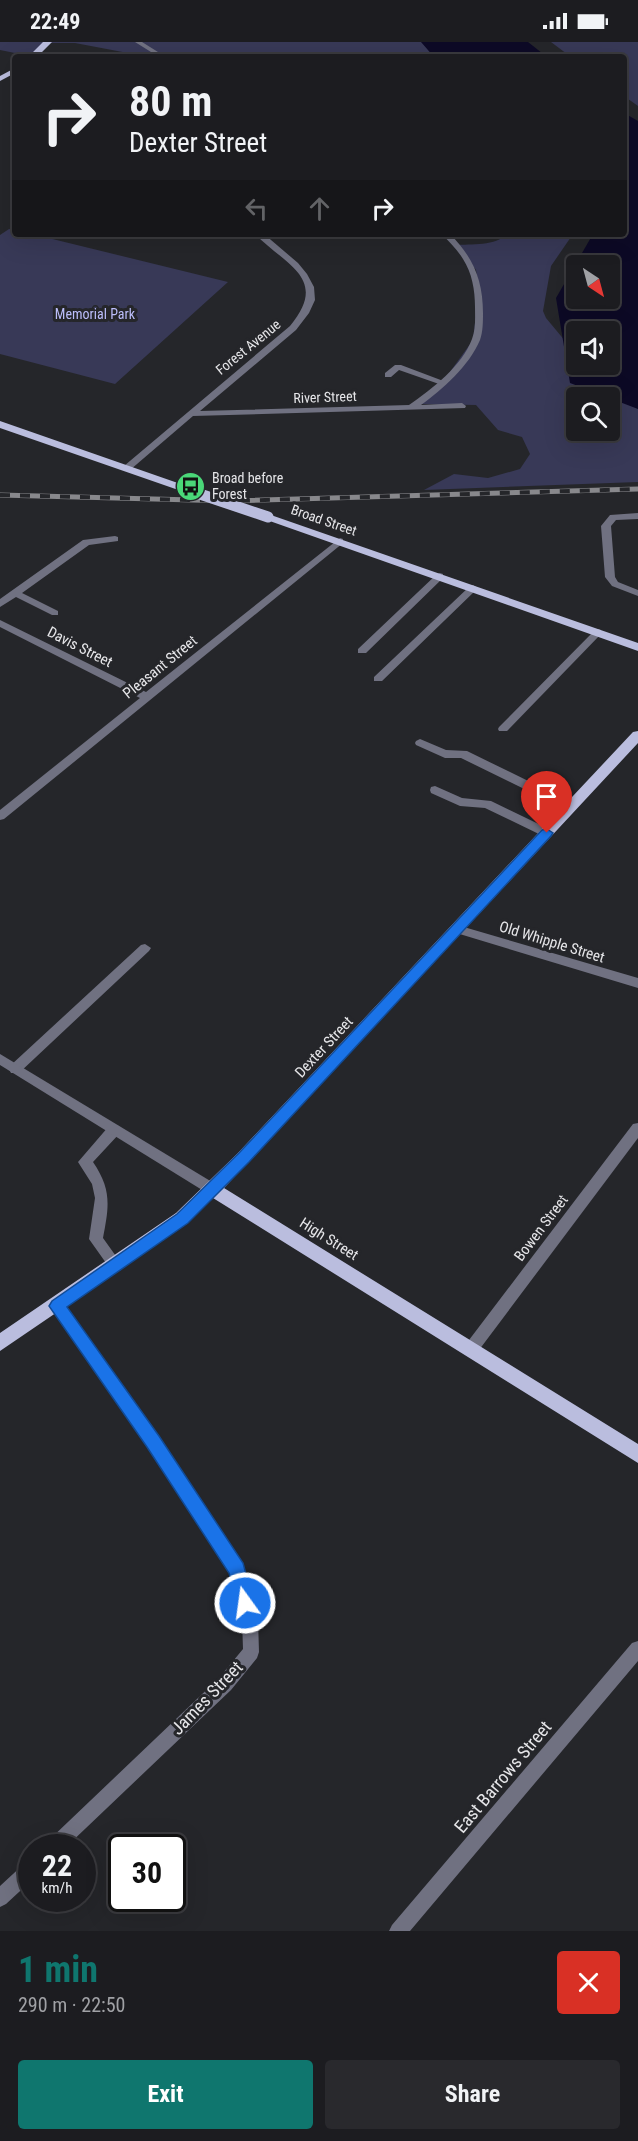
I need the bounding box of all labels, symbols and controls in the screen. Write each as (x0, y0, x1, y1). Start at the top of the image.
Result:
text: 22:49 (30, 9, 81, 34)
text: 80 m (129, 77, 212, 126)
icon: right (30, 78, 108, 156)
text: Dexter Street (129, 127, 267, 159)
icon: left (240, 192, 273, 225)
icon: ahead (303, 192, 336, 225)
icon: right (366, 192, 399, 225)
north arrow (566, 255, 620, 309)
map controls (566, 255, 620, 441)
park label: Memorial Park (55, 306, 136, 322)
street label: Forest Avenue (213, 316, 284, 378)
button: sound (566, 321, 620, 375)
button: search (566, 387, 620, 441)
street label: River Street (293, 388, 357, 406)
bus stop icon: Broad before Forest (175, 470, 207, 502)
place label: Broad before Forest (212, 470, 284, 502)
street label: Broad Street (289, 501, 359, 539)
street label: Davis Street (44, 623, 116, 671)
street label: Pleasant Street (119, 632, 201, 702)
pin (521, 771, 572, 833)
icon: arrive (530, 780, 563, 813)
street label: Old Whipple Street (497, 917, 607, 967)
street label: Dexter Street (291, 1013, 357, 1081)
street label: Bowen Street (510, 1191, 572, 1265)
street label: High Street (296, 1214, 362, 1264)
position arrow (213, 1571, 277, 1635)
street label: James Street (166, 1657, 247, 1739)
street label: East Barrows Street (450, 1716, 556, 1837)
speed limit sign: 30 (108, 1834, 186, 1912)
text: 22 (42, 1848, 72, 1883)
text: km/h (42, 1879, 72, 1897)
text: 1 min (18, 1949, 98, 1991)
button: close (557, 1951, 620, 2014)
text: 290 m · 22:50 (18, 1993, 125, 2017)
button: Exit (18, 2060, 313, 2129)
button: Share (325, 2060, 620, 2129)

